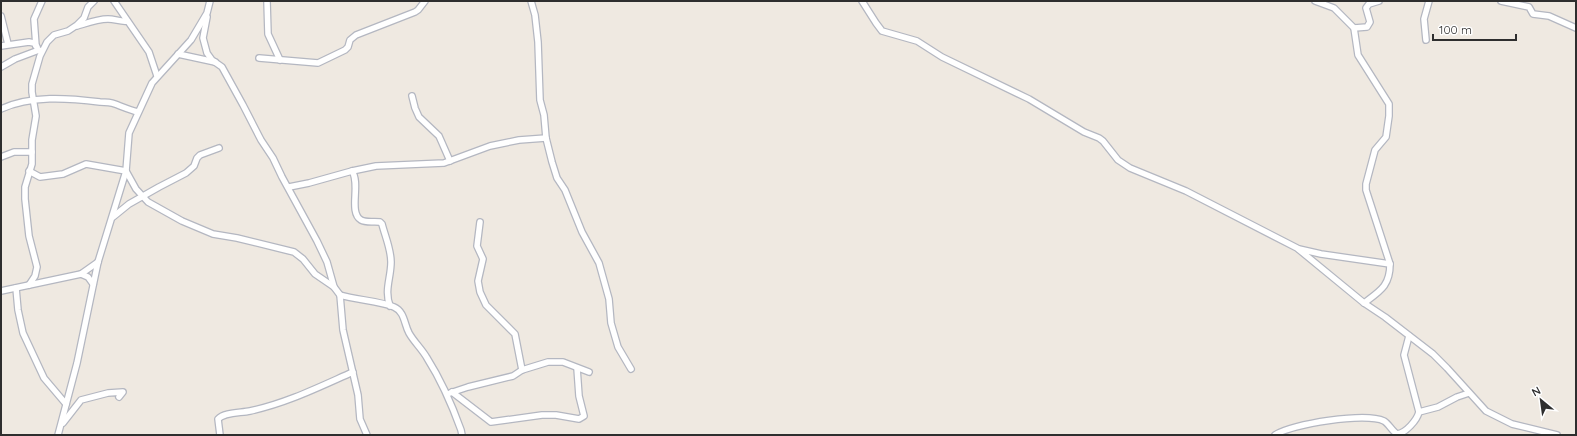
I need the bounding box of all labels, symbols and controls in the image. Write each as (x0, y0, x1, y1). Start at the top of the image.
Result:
scale bar (1433, 16, 1516, 42)
text: 100 m (1439, 22, 1472, 37)
north arrow (1521, 380, 1561, 420)
text: N (1529, 383, 1543, 399)

